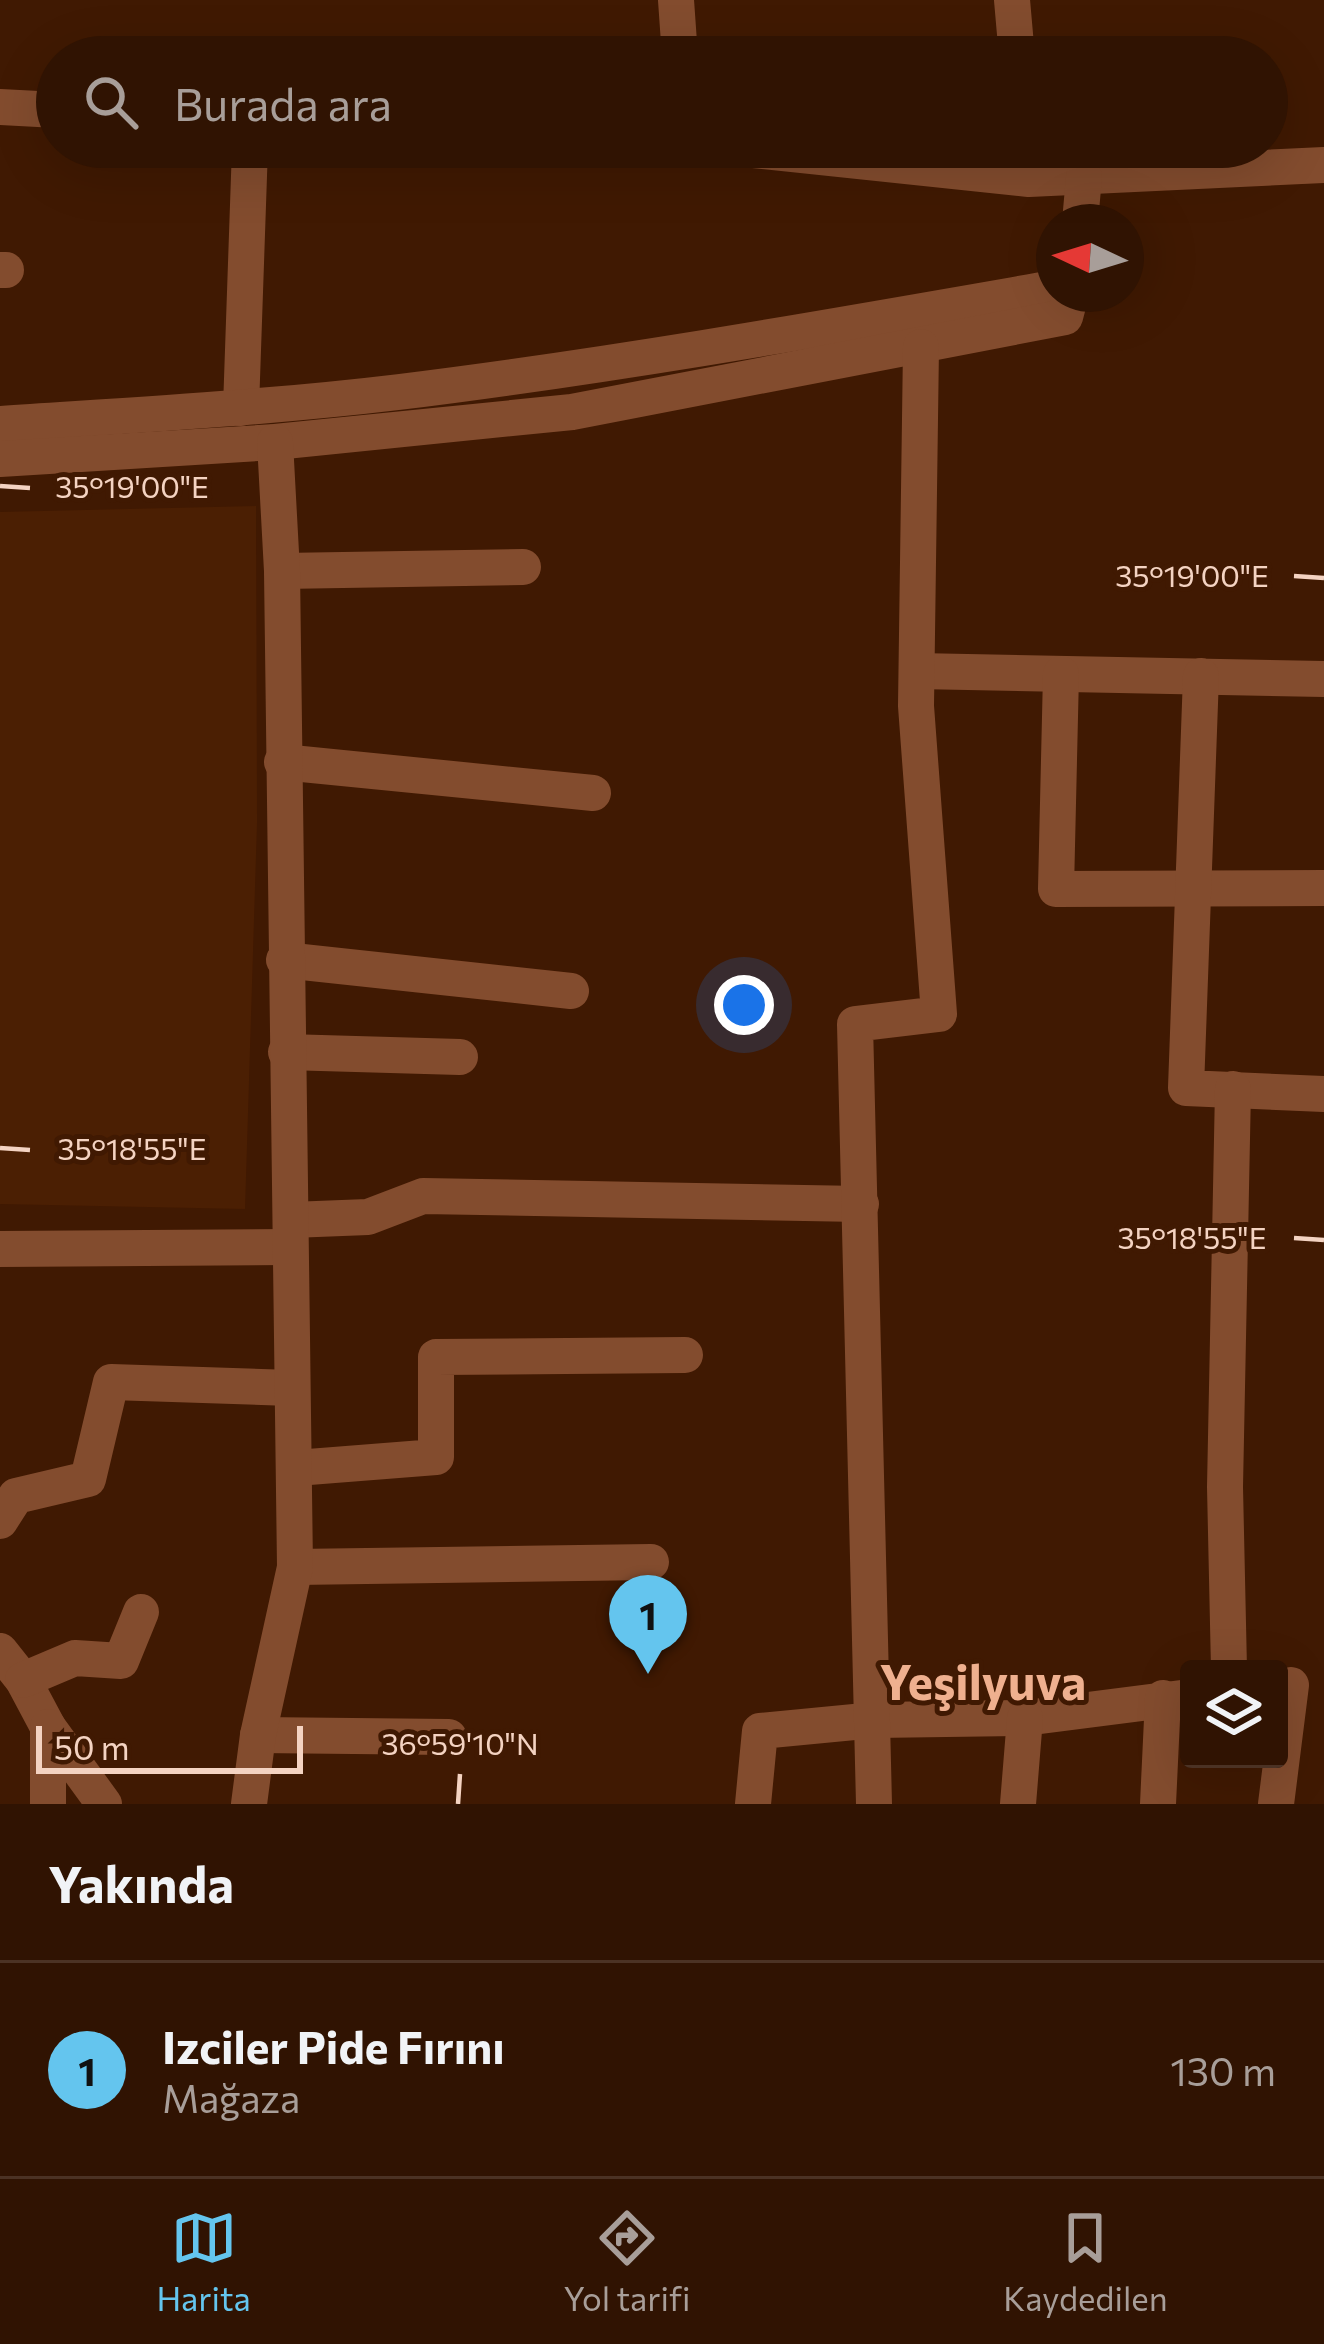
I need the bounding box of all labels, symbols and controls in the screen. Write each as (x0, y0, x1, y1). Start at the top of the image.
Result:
search box (36, 36, 1288, 168)
icon: search (78, 69, 144, 135)
text: Burada ara (174, 75, 392, 130)
north arrow (1036, 204, 1144, 312)
text: 35°19'00"E (55, 467, 209, 504)
text: 35°19'00"E (1115, 556, 1269, 593)
your location (714, 975, 774, 1035)
text: 35°18'55"E (57, 1129, 207, 1166)
text: 35°18'55"E (1117, 1218, 1267, 1255)
pin: 1 (609, 1575, 687, 1674)
district label: Yeşilyuva (880, 1651, 1086, 1711)
map controls (1180, 1660, 1288, 1768)
button: layers (1180, 1660, 1288, 1768)
scale bar (36, 1720, 303, 1773)
text: 36°59'10"N (381, 1724, 539, 1761)
text: 50 m (54, 1726, 130, 1767)
text: Yakında (48, 1851, 234, 1914)
text: Izciler Pide Fırını (162, 2018, 505, 2073)
text: 1 (78, 2046, 96, 2094)
text: 130 m (1170, 2046, 1276, 2094)
text: Mağaza (162, 2073, 300, 2121)
tab: Harita (156, 2205, 251, 2318)
tab: Yol tarifi (564, 2205, 690, 2318)
tab: Kaydedilen (1003, 2205, 1168, 2318)

